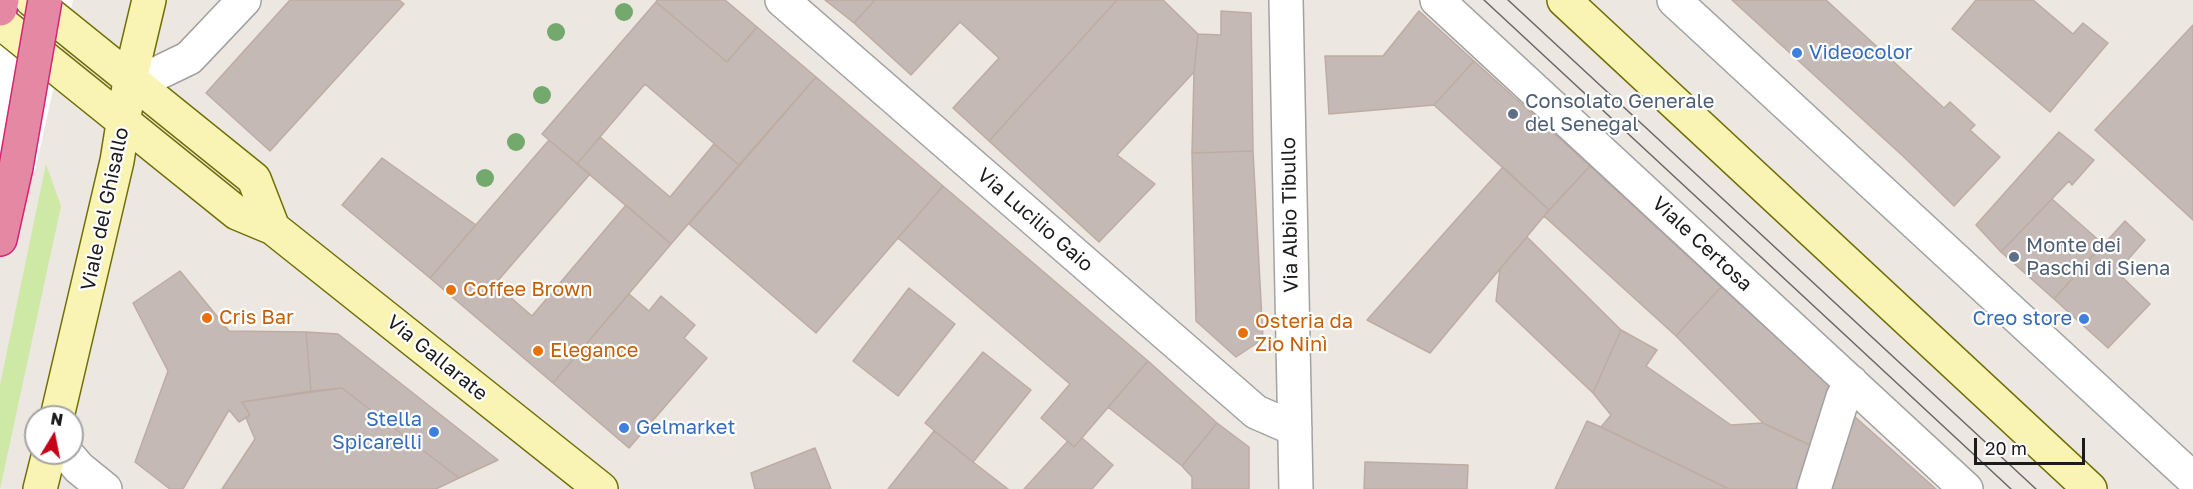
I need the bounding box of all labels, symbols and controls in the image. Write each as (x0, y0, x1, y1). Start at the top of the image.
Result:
place label: Videocolor (1809, 41, 1913, 65)
marker: Videocolor (1790, 46, 1804, 60)
place label: Consolato Generale del Senegal (1525, 90, 1714, 137)
marker: Consolato Generale del Senegal (1506, 107, 1520, 121)
street label: Viale del Ghisallo (76, 125, 134, 293)
street label: Via Albio Tibullo (1277, 137, 1303, 293)
street label: Via Lucilio Gaio (972, 163, 1098, 277)
street label: Viale Certosa (1647, 192, 1757, 296)
place label: Monte dei Paschi di Siena (2026, 234, 2170, 281)
marker: Monte dei Paschi di Siena (2007, 250, 2021, 264)
place label: Coffee Brown (463, 278, 592, 302)
marker: Coffee Brown (444, 283, 458, 297)
place label: Cris Bar (219, 306, 294, 330)
place label: Creo store (1972, 307, 2072, 331)
street label: Via Gallarate (382, 310, 492, 406)
place label: Osteria da Zio Ninì (1255, 310, 1353, 357)
marker: Cris Bar (200, 311, 214, 325)
marker: Creo store (2077, 312, 2091, 326)
marker: Osteria da Zio Ninì (1236, 326, 1250, 340)
place label: Elegance (550, 339, 638, 363)
marker: Elegance (531, 344, 545, 358)
north arrow (24, 405, 84, 465)
text: N (49, 408, 65, 430)
place label: Stella Spicarelli (332, 408, 422, 455)
place label: Gelmarket (636, 416, 735, 440)
marker: Gelmarket (617, 421, 631, 435)
marker: Stella Spicarelli (427, 425, 441, 439)
scale bar (1977, 426, 2088, 464)
text: 20 m (1985, 437, 2027, 459)

